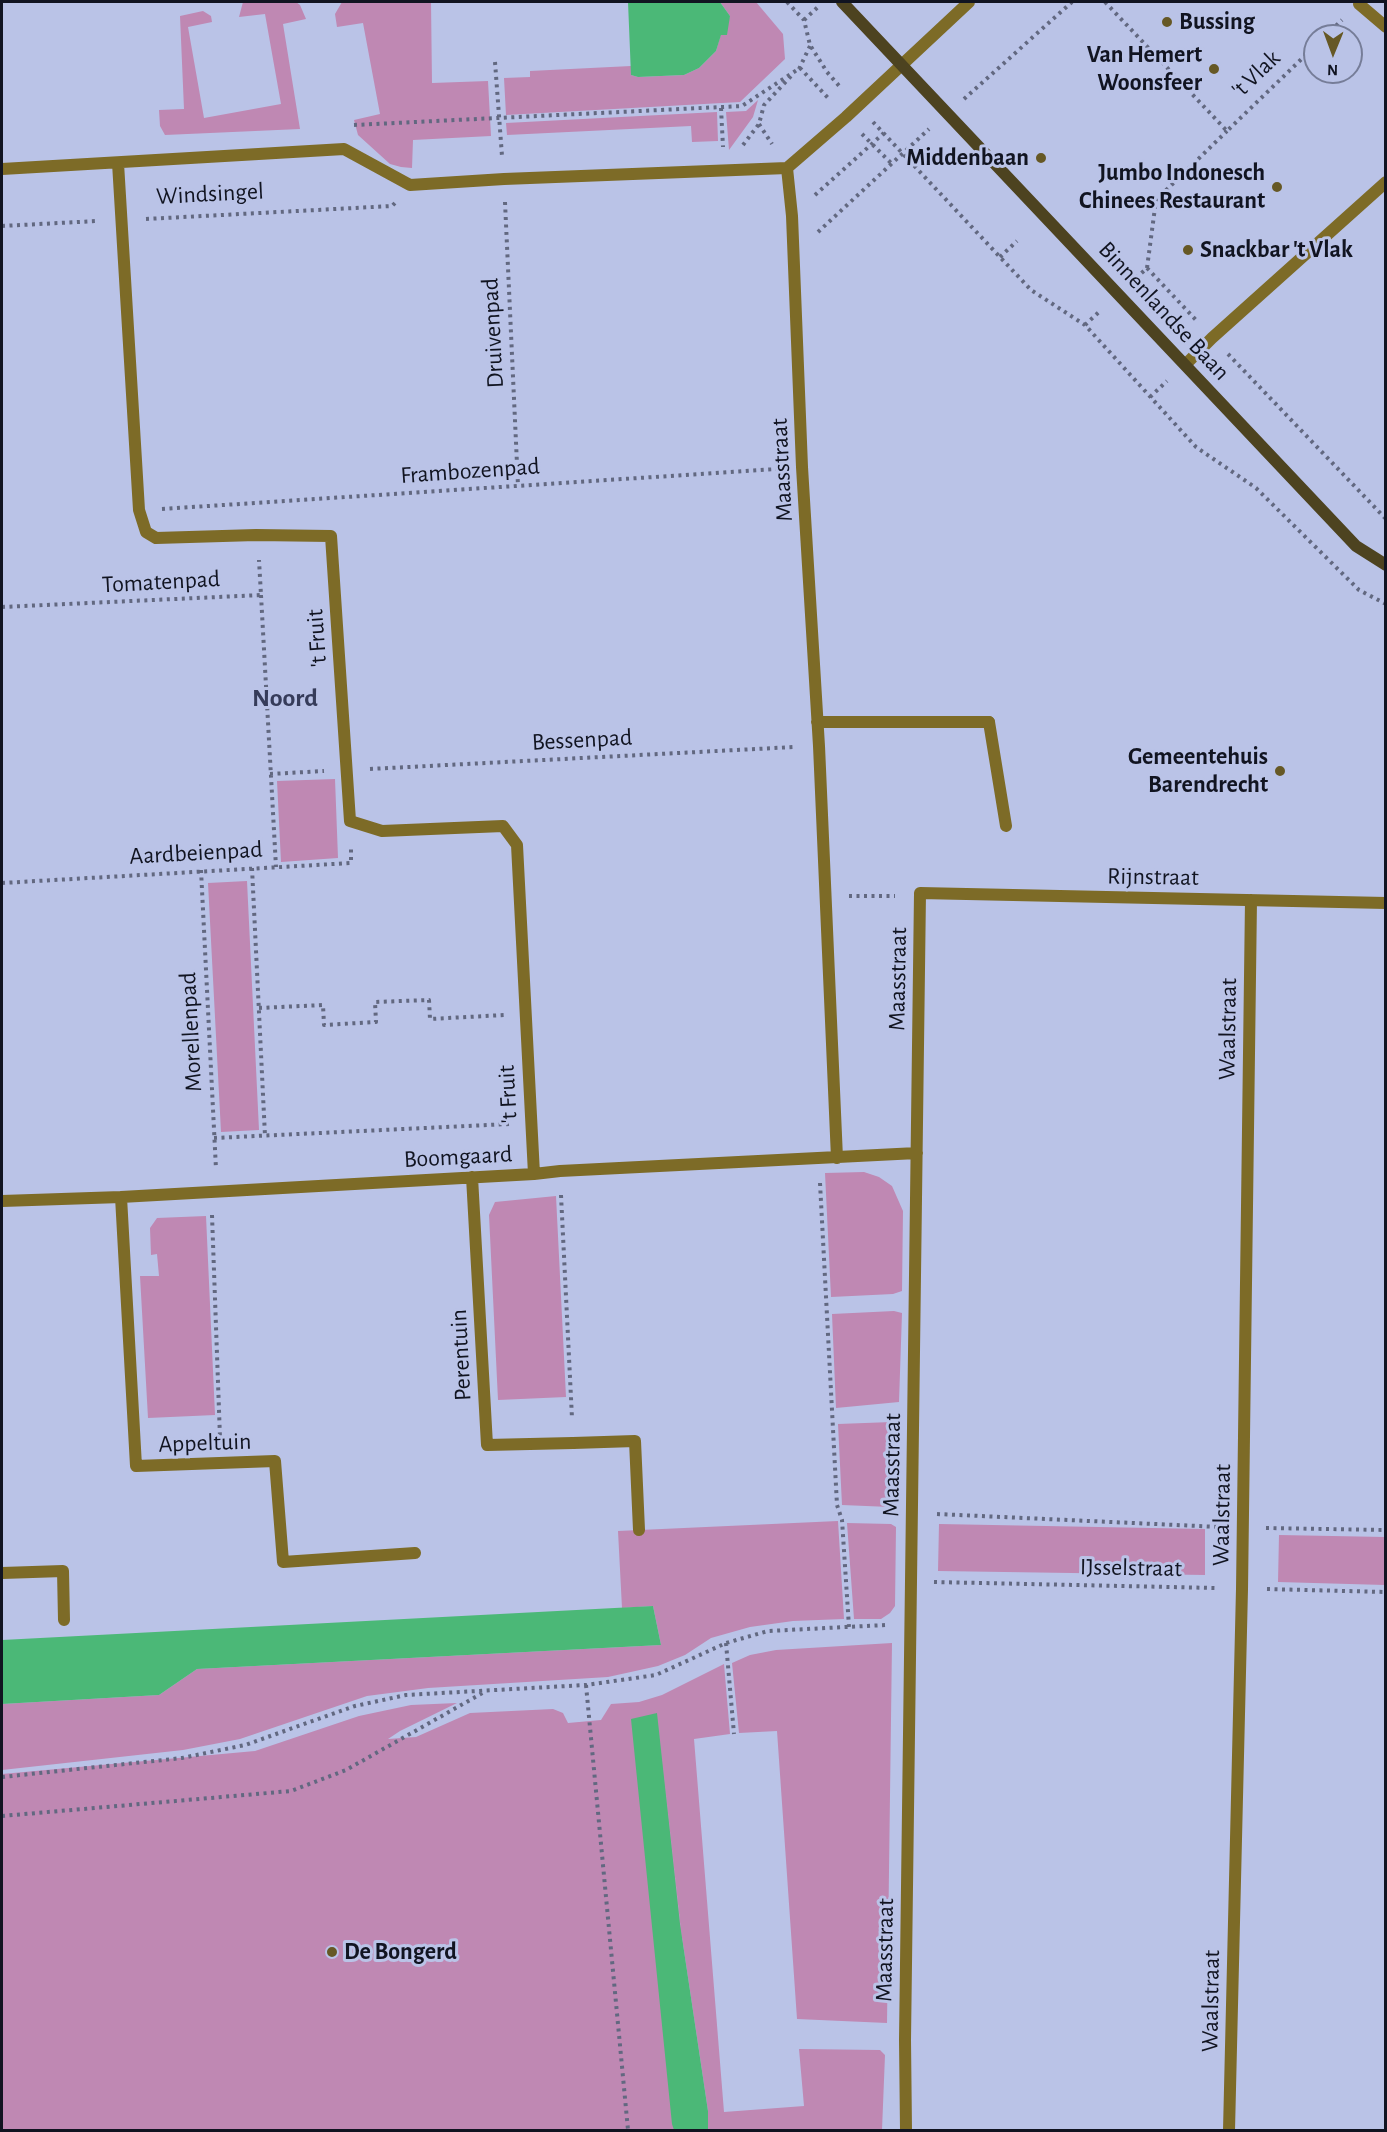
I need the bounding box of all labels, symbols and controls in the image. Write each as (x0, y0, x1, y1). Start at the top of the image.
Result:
place label: Bussing (1179, 8, 1255, 36)
marker: Bussing (1160, 15, 1174, 29)
north arrow (1303, 24, 1363, 84)
place label: Van Hemert Woonsfeer (1087, 41, 1202, 97)
street label: 't Vlak (1226, 44, 1286, 104)
marker: Van Hemert Woonsfeer (1207, 62, 1221, 76)
text: N (1327, 62, 1338, 78)
place label: Middenbaan (906, 144, 1029, 172)
marker: Middenbaan (1034, 151, 1048, 165)
place label: Jumbo Indonesch Chinees Restaurant (1079, 159, 1265, 215)
street label: Windsingel (155, 177, 265, 211)
marker: Jumbo Indonesch Chinees Restaurant (1270, 180, 1284, 194)
street label: Binnenlandse Baan (1092, 236, 1236, 386)
place label: Snackbar 't Vlak (1200, 236, 1353, 264)
marker: Snackbar 't Vlak (1181, 243, 1195, 257)
street label: Druivenpad (476, 277, 510, 389)
street label: Maasstraat (765, 418, 799, 522)
street label: Frambozenpad (399, 452, 541, 490)
street label: Tomatenpad (101, 565, 221, 599)
street label: 't Fruit (301, 608, 333, 668)
district label: Noord (252, 682, 318, 714)
street label: Bessenpad (531, 723, 633, 757)
place label: Gemeentehuis Barendrecht (1128, 743, 1268, 799)
marker: Gemeentehuis Barendrecht (1273, 764, 1287, 778)
street label: Aardbeienpad (129, 835, 263, 871)
street label: Rijnstraat (1107, 862, 1199, 892)
street label: Maasstraat (883, 927, 913, 1031)
street label: Morellenpad (173, 971, 209, 1093)
street label: Waalstraat (1213, 978, 1243, 1080)
street label: 't Fruit (492, 1064, 524, 1124)
street label: Boomgaard (403, 1140, 513, 1174)
street label: Perentuin (444, 1308, 478, 1402)
street label: Maasstraat (877, 1413, 907, 1517)
street label: Appeltuin (158, 1427, 252, 1459)
street label: Waalstraat (1207, 1464, 1237, 1566)
street label: IJsselstraat (1080, 1553, 1182, 1583)
street label: Maasstraat (870, 1898, 900, 2002)
place label: De Bongerd (344, 1938, 457, 1966)
marker: De Bongerd (325, 1945, 339, 1959)
street label: Waalstraat (1196, 1950, 1226, 2052)

